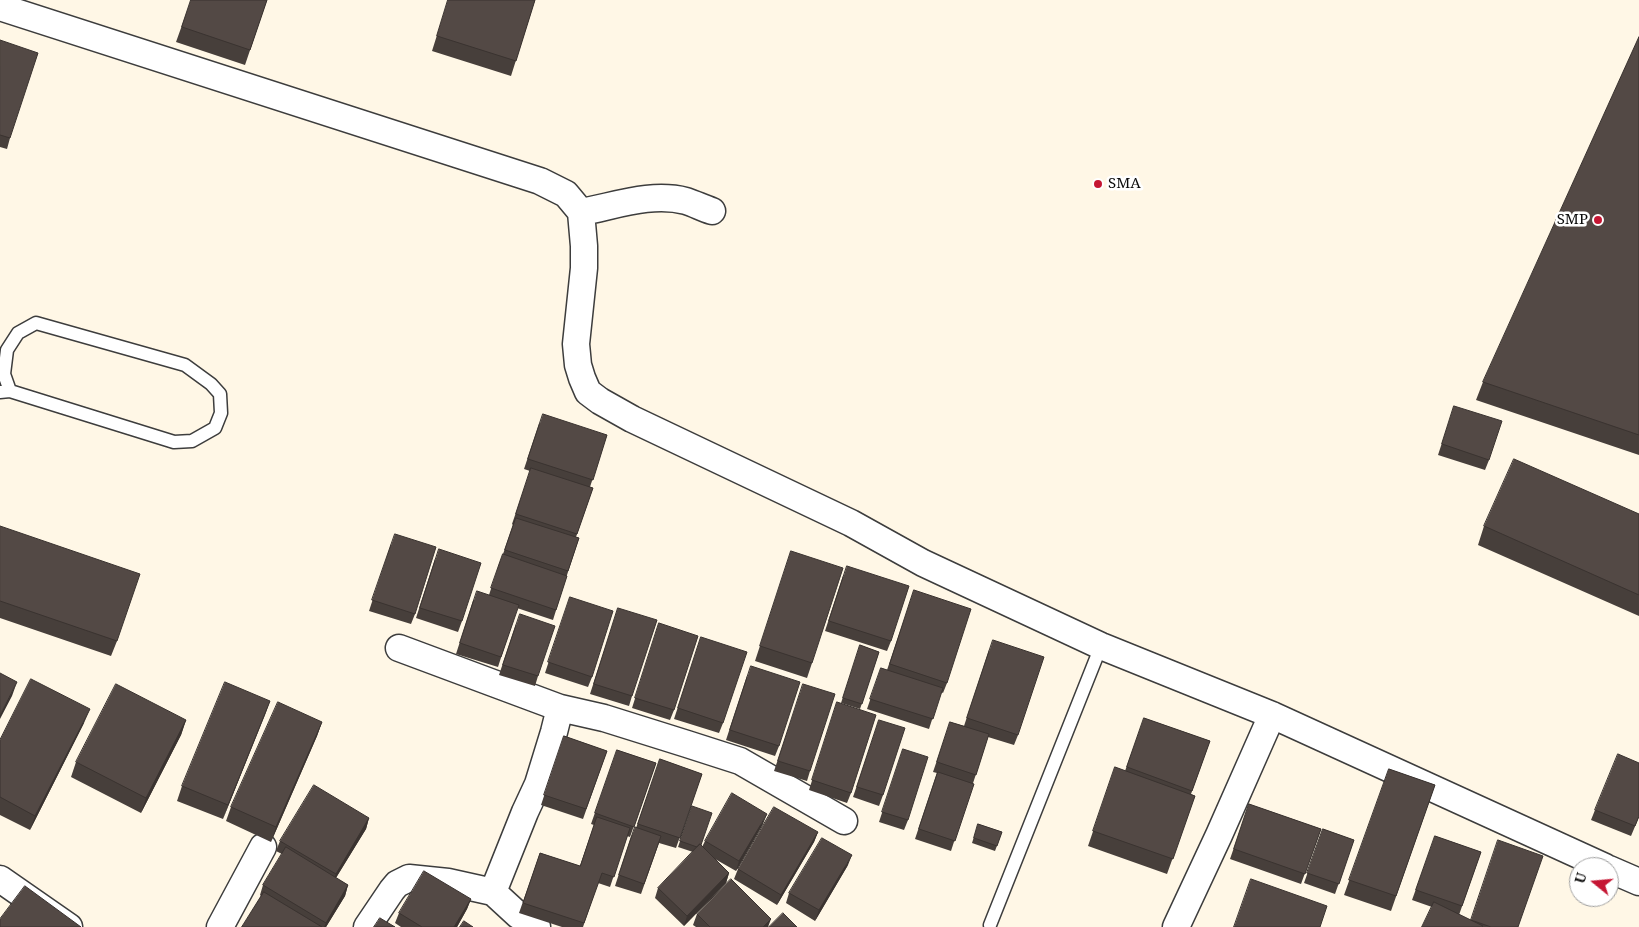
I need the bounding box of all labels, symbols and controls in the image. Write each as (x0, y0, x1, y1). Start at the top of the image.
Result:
place label: SMA (1108, 175, 1141, 193)
marker: SMA (1092, 178, 1104, 190)
place label: SMP (1557, 211, 1588, 229)
marker: SMP (1592, 214, 1604, 226)
north arrow (1569, 857, 1619, 907)
text: U (1570, 870, 1591, 886)

